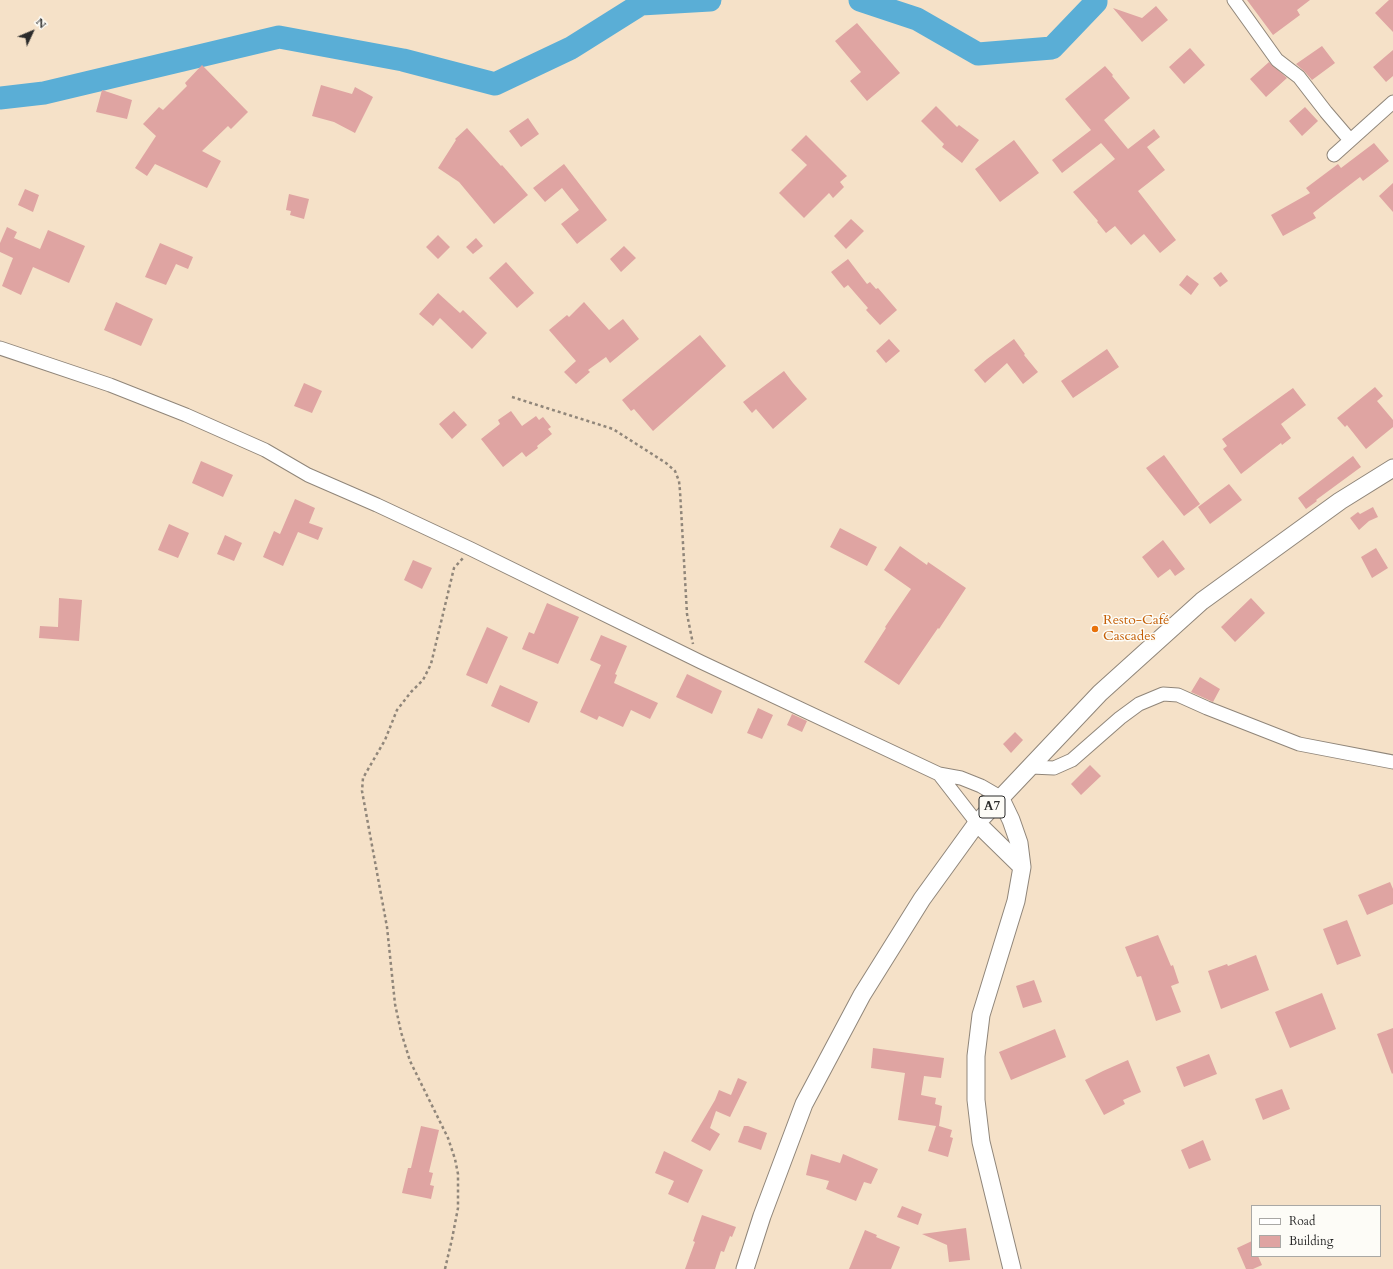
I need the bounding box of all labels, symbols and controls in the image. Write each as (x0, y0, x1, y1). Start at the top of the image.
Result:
north arrow (12, 12, 52, 52)
text: N (32, 15, 50, 32)
place label: Resto-Café Cascades (1103, 613, 1169, 646)
marker: Resto-Café Cascades (1090, 624, 1100, 634)
road number: A7 (979, 796, 1005, 818)
legend (1251, 1205, 1381, 1257)
text: Road (1289, 1213, 1315, 1229)
text: Building (1289, 1233, 1333, 1249)

